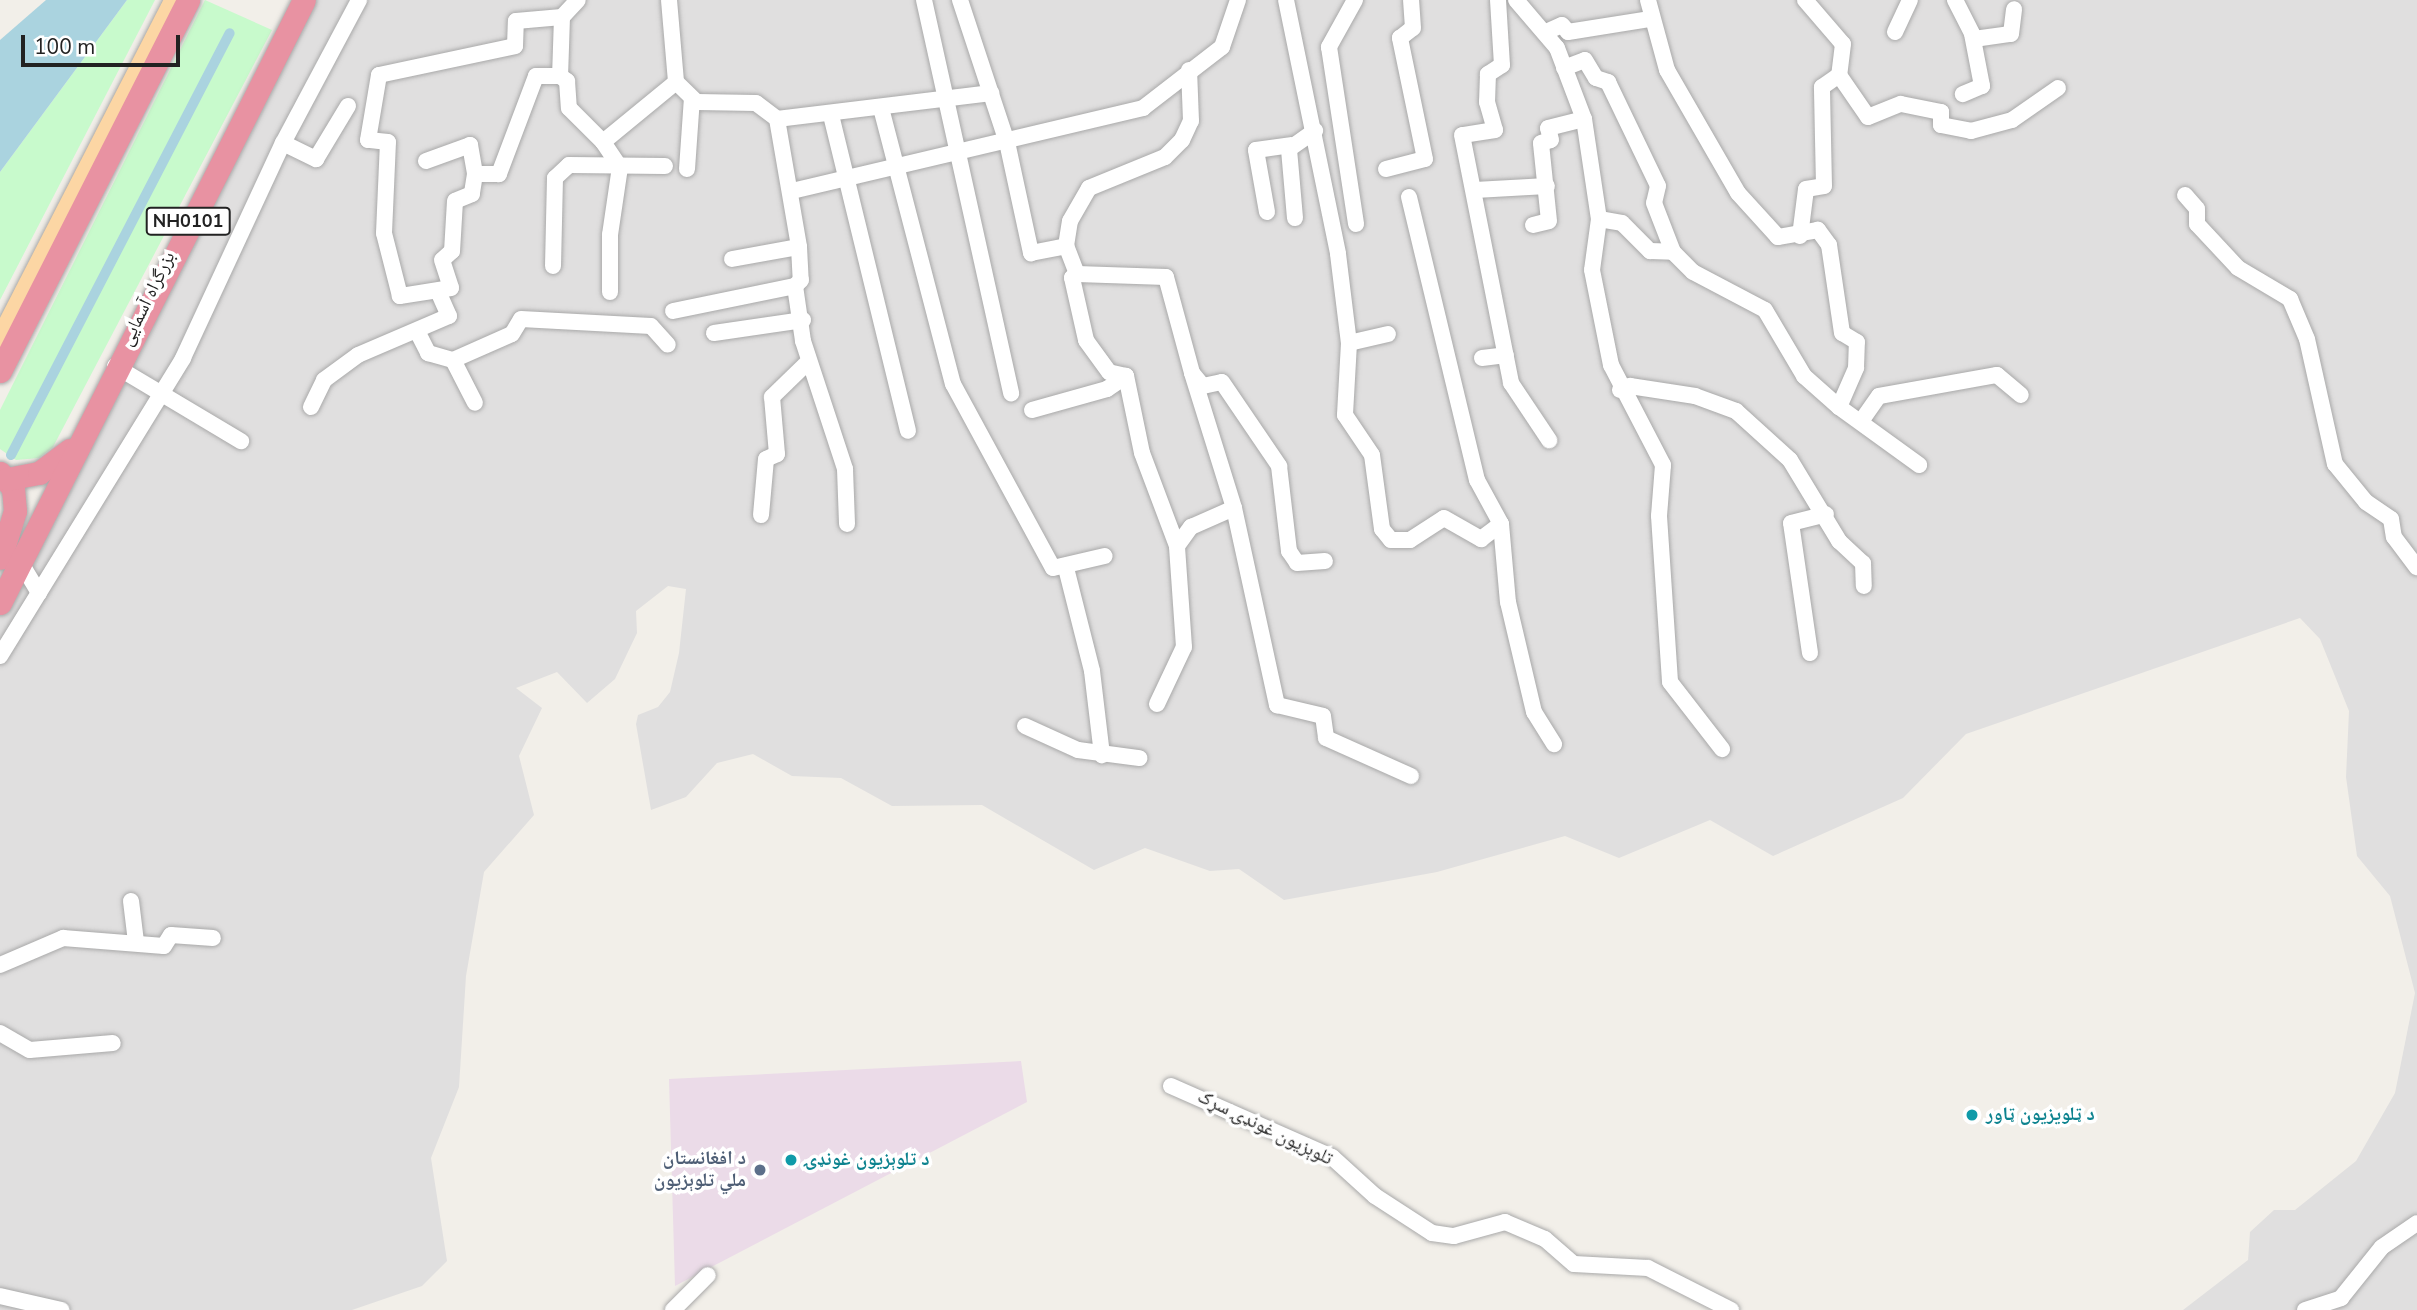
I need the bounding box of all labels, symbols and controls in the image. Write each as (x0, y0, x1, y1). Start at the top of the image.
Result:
scale bar (24, 21, 184, 65)
text: 100 m (34, 33, 95, 61)
road number: NH0101 (144, 206, 232, 236)
street label: بزرگراه آسمایی (115, 248, 181, 350)
street label: تلوېزيون غونډۍ سړک (1194, 1085, 1336, 1171)
place label: د ټلویزیون ټاور (1986, 1104, 2095, 1126)
marker: د ټلویزیون ټاور (1964, 1107, 1980, 1123)
place label: د افغانستان ملي تلوېزیون (654, 1148, 746, 1192)
place label: د تلوېزیون غونډۍ (805, 1149, 930, 1171)
marker: د تلوېزیون غونډۍ (783, 1152, 799, 1168)
marker: د افغانستان ملي تلوېزیون (752, 1162, 768, 1178)

